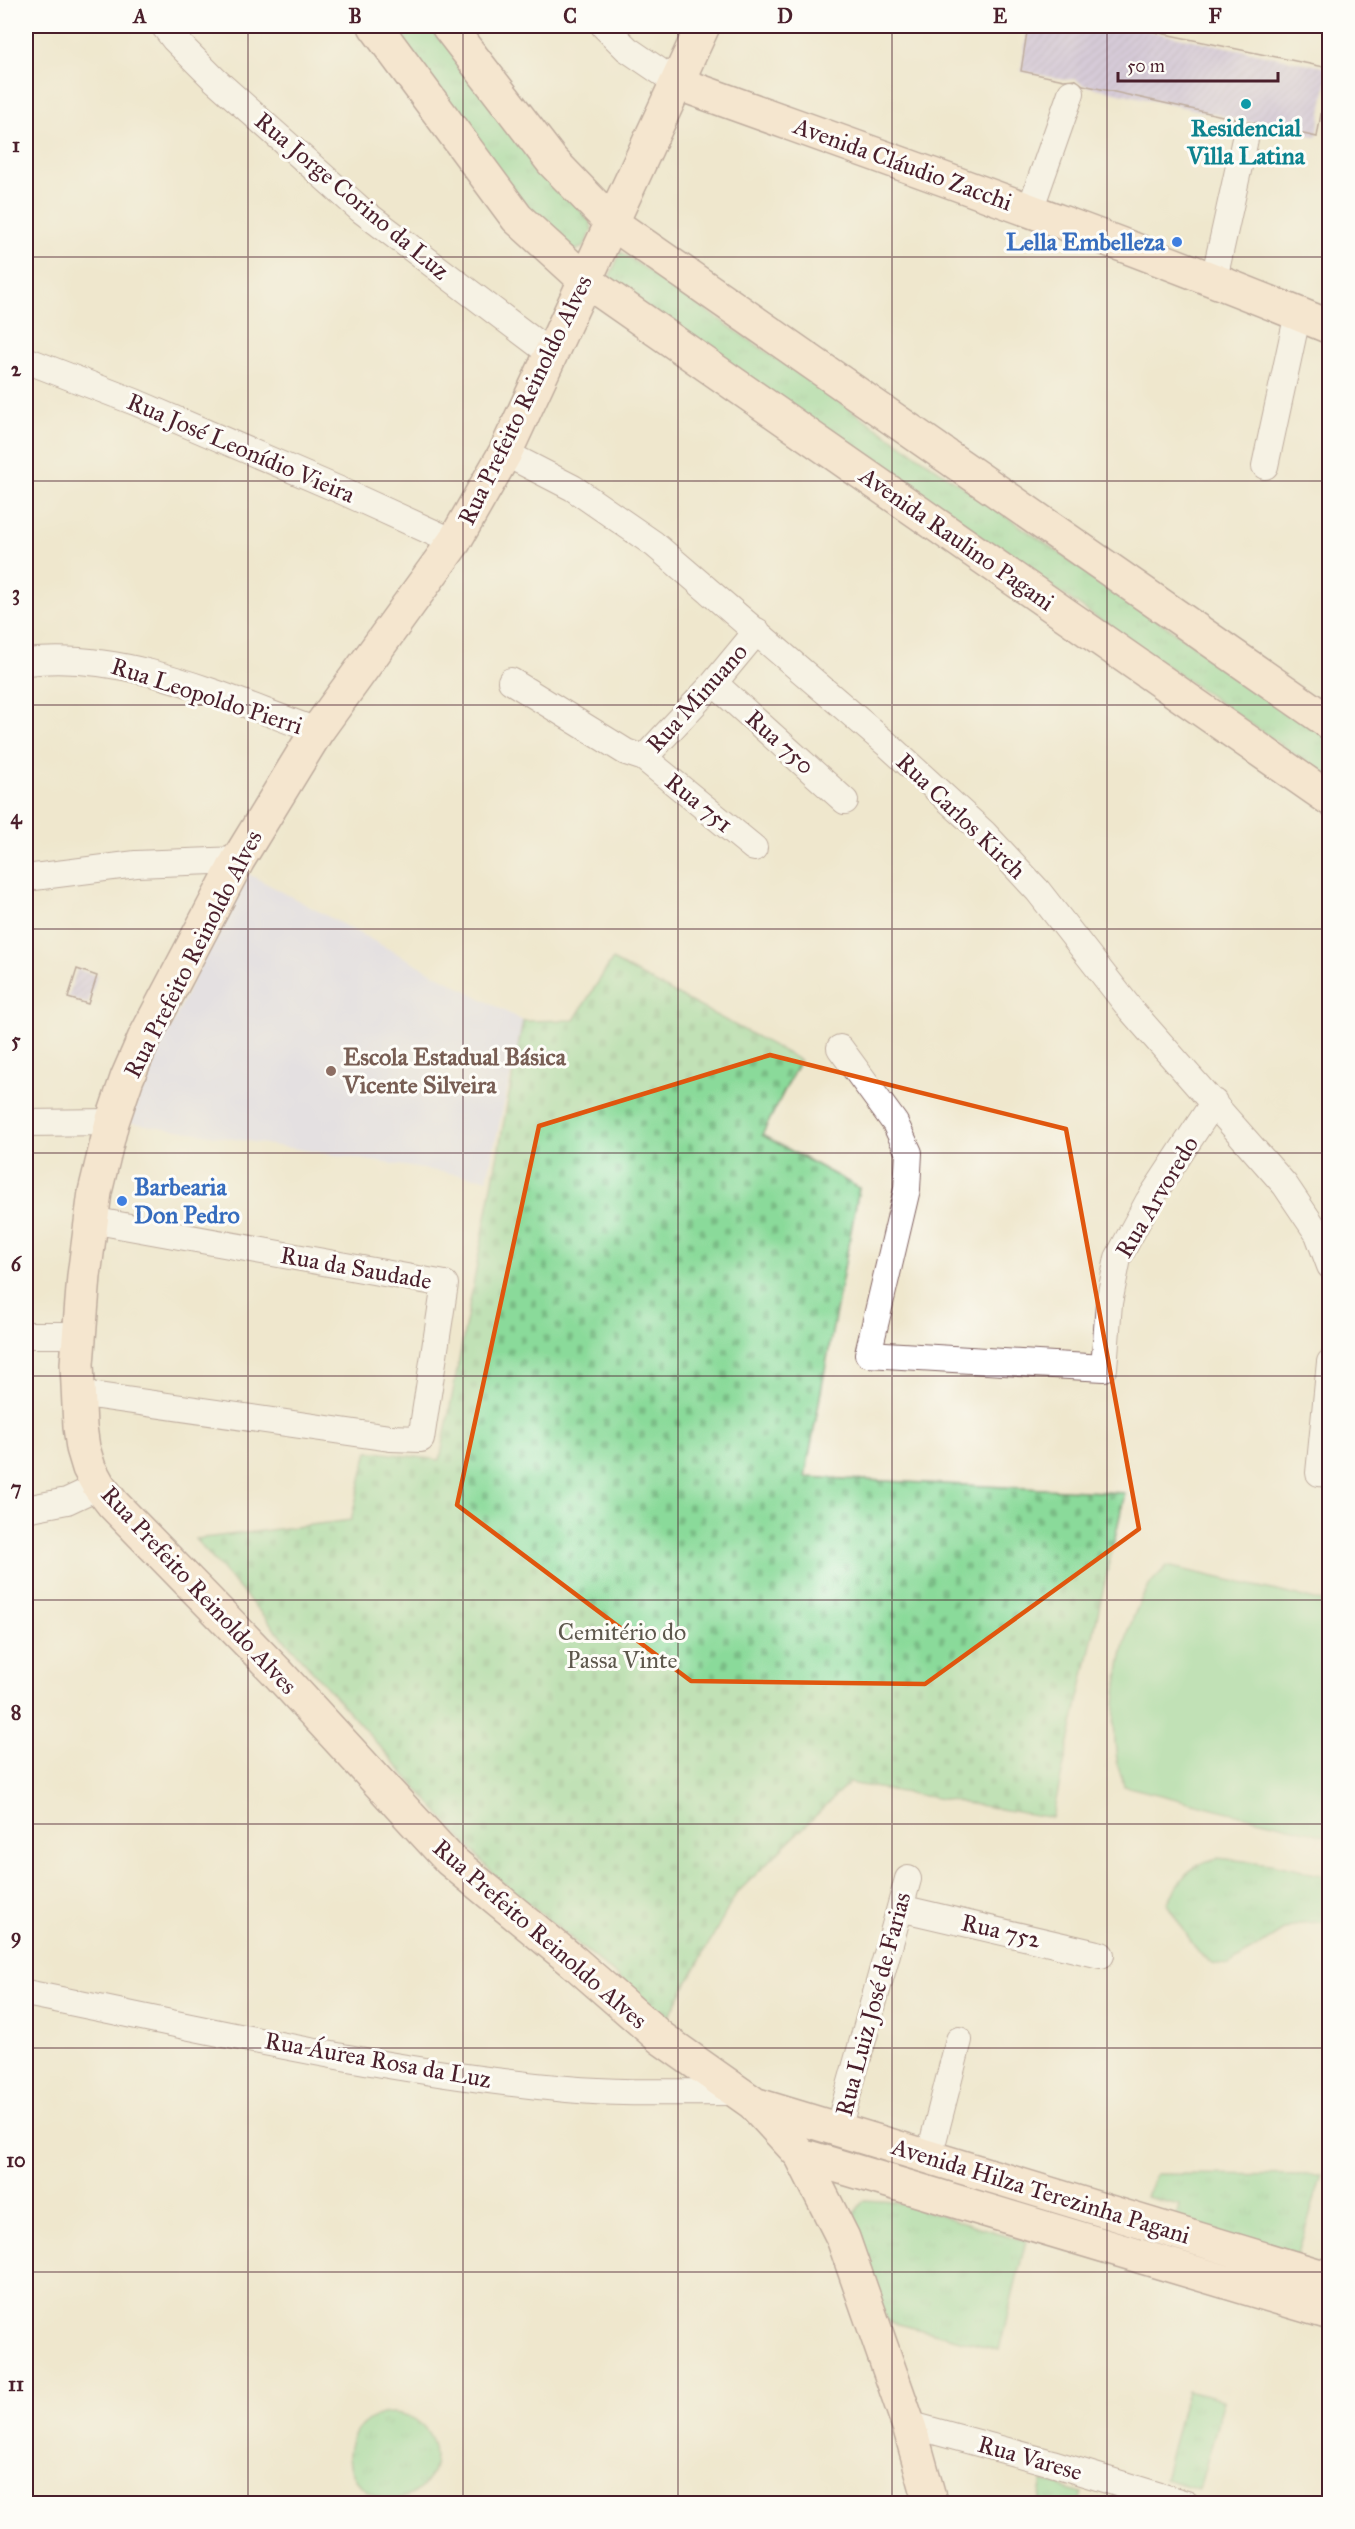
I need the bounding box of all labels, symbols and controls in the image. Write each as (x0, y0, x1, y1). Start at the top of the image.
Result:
text: A (131, 4, 147, 28)
text: B (348, 4, 362, 28)
text: C (563, 4, 577, 28)
text: D (777, 4, 793, 28)
text: E (993, 4, 1008, 28)
text: F (1208, 4, 1222, 28)
scale bar (1118, 45, 1278, 83)
text: 50 m (1127, 55, 1165, 77)
marker: Residencial Villa Latina (1239, 97, 1253, 111)
street label: Rua Jorge Corino da Luz (248, 106, 456, 286)
street label: Avenida Cláudio Zacchi (789, 110, 1017, 218)
place label: Residencial Villa Latina (1186, 113, 1306, 171)
text: 1 (12, 133, 20, 157)
place label: Lella Embelleza (1006, 227, 1166, 257)
marker: Lella Embelleza (1170, 235, 1184, 249)
street label: Rua Prefeito Reinoldo Alves (451, 270, 599, 530)
text: 2 (11, 357, 22, 381)
street label: Rua José Leonídio Vieira (123, 386, 360, 510)
street label: Avenida Raulino Pagani (853, 460, 1061, 618)
text: 3 (12, 581, 20, 606)
street label: Rua Minuano (640, 637, 754, 759)
street label: Rua Leopoldo Pierri (107, 651, 307, 741)
street label: Rua 750 (739, 703, 821, 781)
street label: Rua Carlos Kirch (890, 747, 1032, 885)
street label: Rua 751 (659, 767, 739, 839)
text: 4 (10, 805, 22, 830)
street label: Rua Prefeito Reinoldo Alves (117, 825, 269, 1083)
text: 5 (11, 1028, 21, 1052)
place label: Escola Estadual Básica Vicente Silveira (342, 1042, 567, 1100)
marker: Escola Estadual Básica Vicente Silveira (324, 1064, 338, 1078)
street label: Rua Arvoredo (1109, 1131, 1205, 1263)
place label: Barbearia Don Pedro (134, 1172, 240, 1230)
marker: Barbearia Don Pedro (115, 1194, 129, 1208)
street label: Rua da Saudade (278, 1240, 434, 1296)
text: 6 (11, 1252, 23, 1276)
text: 7 (11, 1476, 22, 1500)
street label: Rua Prefeito Reinoldo Alves (95, 1479, 303, 1701)
park label: Cemitério do Passa Vinte (558, 1617, 686, 1675)
text: 8 (11, 1700, 21, 1724)
street label: Rua Prefeito Reinoldo Alves (427, 1833, 653, 2035)
street label: Rua Luiz José de Farias (829, 1889, 917, 2119)
street label: Rua 752 (958, 1907, 1044, 1955)
text: 9 (11, 1924, 21, 1949)
street label: Rua Áurea Rosa da Luz (262, 2025, 494, 2095)
street label: Avenida Hilza Terezinha Pagani (887, 2131, 1194, 2251)
text: 10 (6, 2148, 26, 2172)
text: 11 (8, 2372, 24, 2396)
street label: Rua Varese (974, 2429, 1086, 2487)

